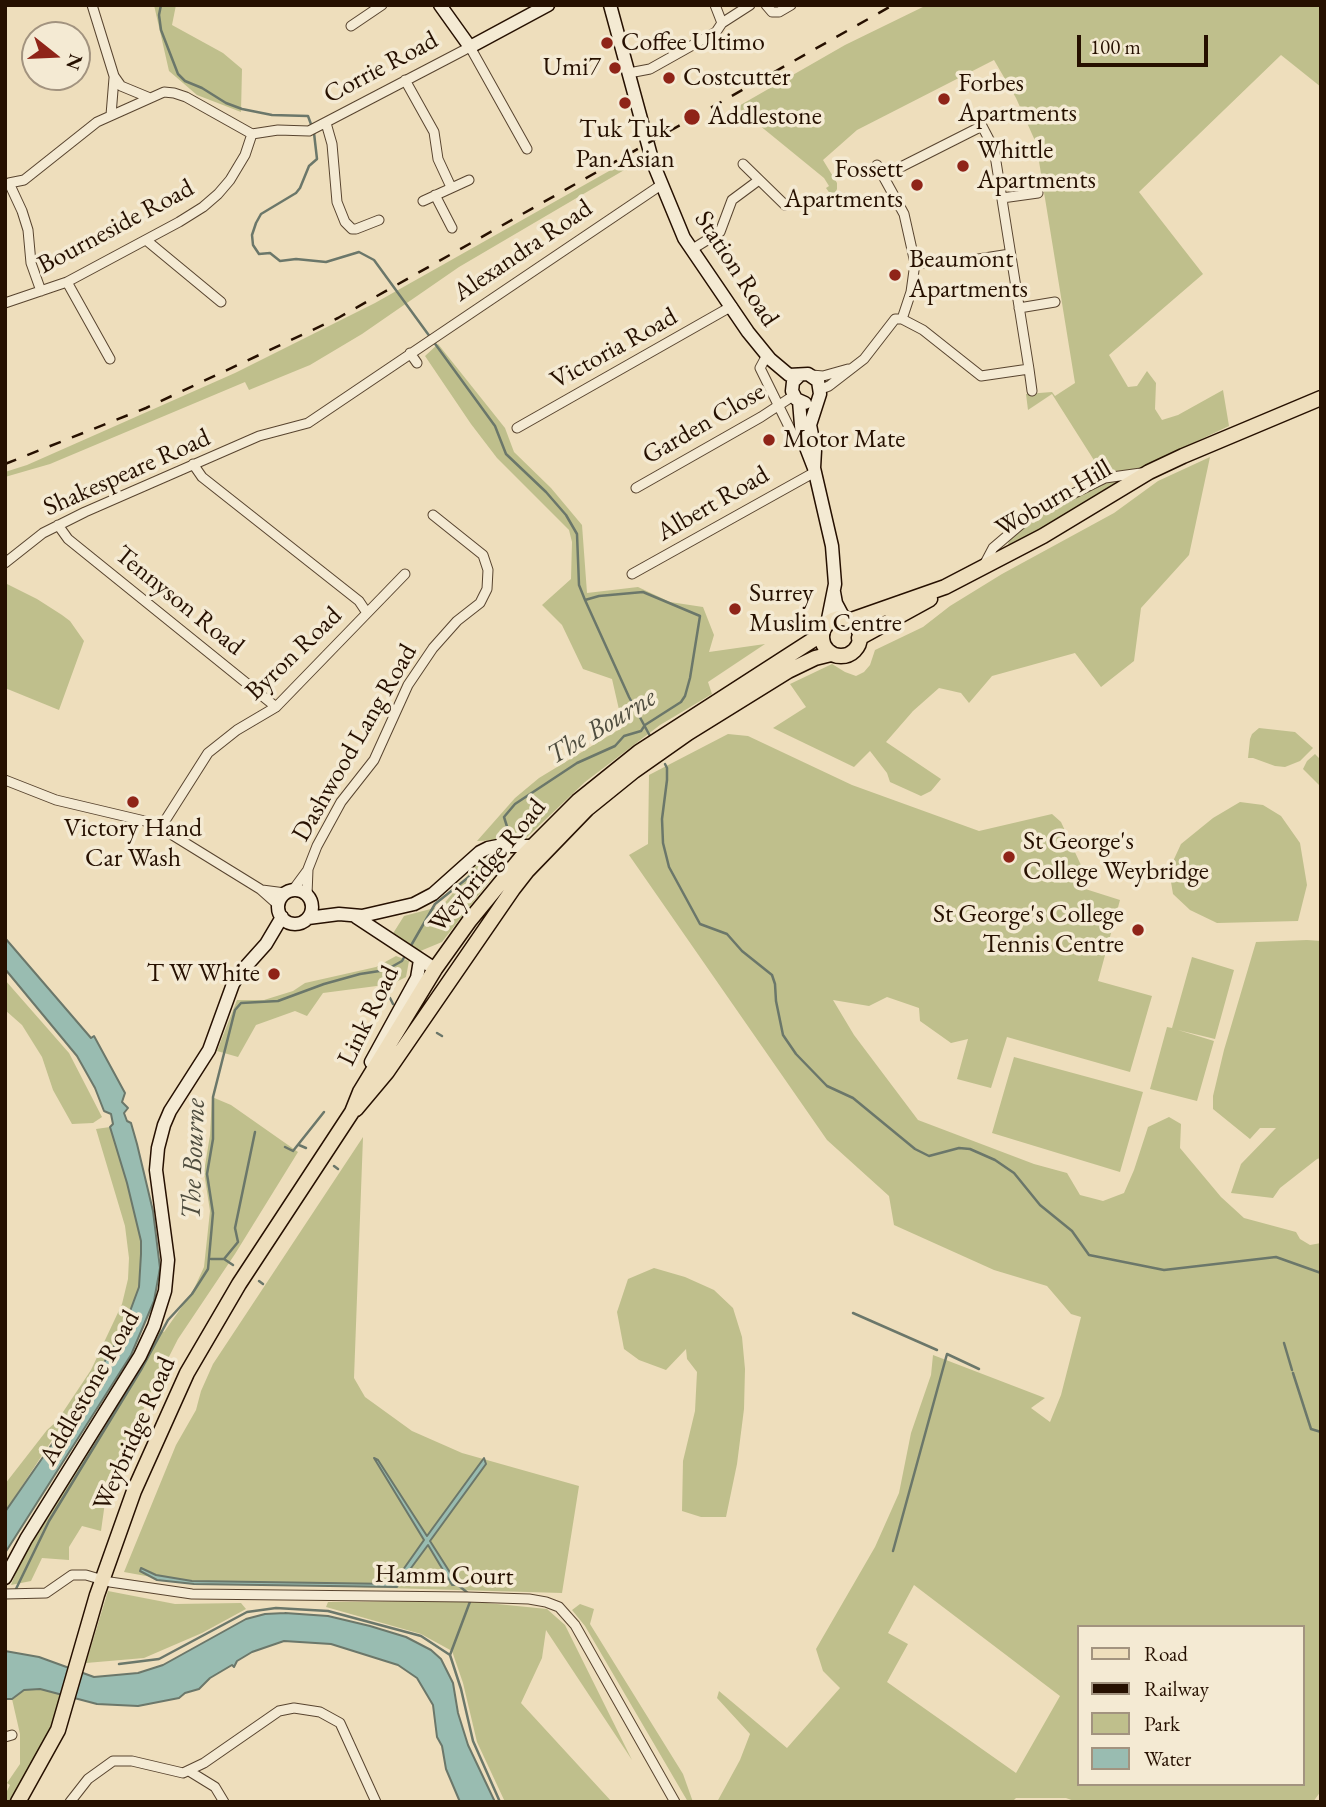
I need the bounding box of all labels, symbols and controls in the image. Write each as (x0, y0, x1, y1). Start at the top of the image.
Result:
north arrow (21, 21, 91, 91)
scale bar (1081, 21, 1212, 65)
street label: Corrie Road (319, 25, 443, 111)
place label: Coffee Ultimo (621, 27, 765, 59)
text: 100 m (1090, 33, 1141, 60)
marker: Coffee Ultimo (599, 35, 615, 51)
text: N (60, 51, 89, 73)
place label: Umi7 (543, 52, 601, 84)
marker: Umi7 (607, 60, 623, 76)
place label: Costcutter (683, 62, 790, 94)
place label: Forbes Apartments (958, 68, 1077, 130)
marker: Costcutter (661, 70, 677, 86)
marker: Forbes Apartments (936, 91, 952, 107)
marker: Tuk Tuk Pan Asian (617, 95, 633, 111)
place label: Addlestone (708, 101, 822, 133)
marker: Addlestone (682, 107, 702, 127)
place label: Tuk Tuk Pan Asian (575, 114, 675, 176)
place label: Whittle Apartments (977, 135, 1096, 196)
place label: Fossett Apartments (784, 154, 903, 216)
marker: Whittle Apartments (955, 158, 971, 174)
street label: Bourneside Road (33, 173, 199, 281)
marker: Fossett Apartments (909, 177, 925, 193)
street label: Alexandra Road (448, 193, 598, 309)
street label: Station Road (687, 205, 785, 333)
place label: Beaumont Apartments (909, 244, 1028, 306)
marker: Beaumont Apartments (887, 267, 903, 283)
street label: Victoria Road (545, 301, 683, 397)
street label: Garden Close (637, 376, 771, 472)
street label: Shakespeare Road (39, 422, 215, 524)
place label: Motor Mate (783, 424, 905, 456)
marker: Motor Mate (761, 432, 777, 448)
street label: Woburn Hill (990, 453, 1118, 545)
street label: Albert Road (651, 459, 775, 549)
street label: Tennyson Road (108, 539, 250, 663)
place label: Surrey Muslim Centre (749, 578, 902, 640)
street label: Byron Road (239, 601, 349, 707)
marker: Surrey Muslim Centre (727, 601, 743, 617)
street label: Dashwood Lang Road (286, 639, 424, 847)
water label: The Bourne (541, 681, 663, 773)
street label: Weybridge Road (423, 793, 553, 939)
marker: Victory Hand Car Wash (125, 794, 141, 810)
place label: Victory Hand Car Wash (64, 813, 202, 874)
place label: St George's College Weybridge (1023, 826, 1209, 888)
marker: St George's College Weybridge (1001, 849, 1017, 865)
place label: St George's College Tennis Centre (933, 899, 1124, 960)
marker: St George's College Tennis Centre (1130, 922, 1146, 938)
place label: T W White (146, 958, 260, 990)
street label: Link Road (332, 961, 406, 1071)
marker: T W White (266, 966, 282, 982)
water label: The Bourne (175, 1098, 213, 1220)
street label: Addlestone Road (33, 1305, 147, 1471)
street label: Weybridge Road (87, 1352, 183, 1516)
street label: Hamm Court (374, 1559, 514, 1593)
legend (1078, 1625, 1305, 1786)
text: Road (1144, 1640, 1188, 1667)
text: Railway (1144, 1675, 1209, 1702)
text: Park (1144, 1710, 1180, 1737)
text: Water (1144, 1745, 1191, 1772)

